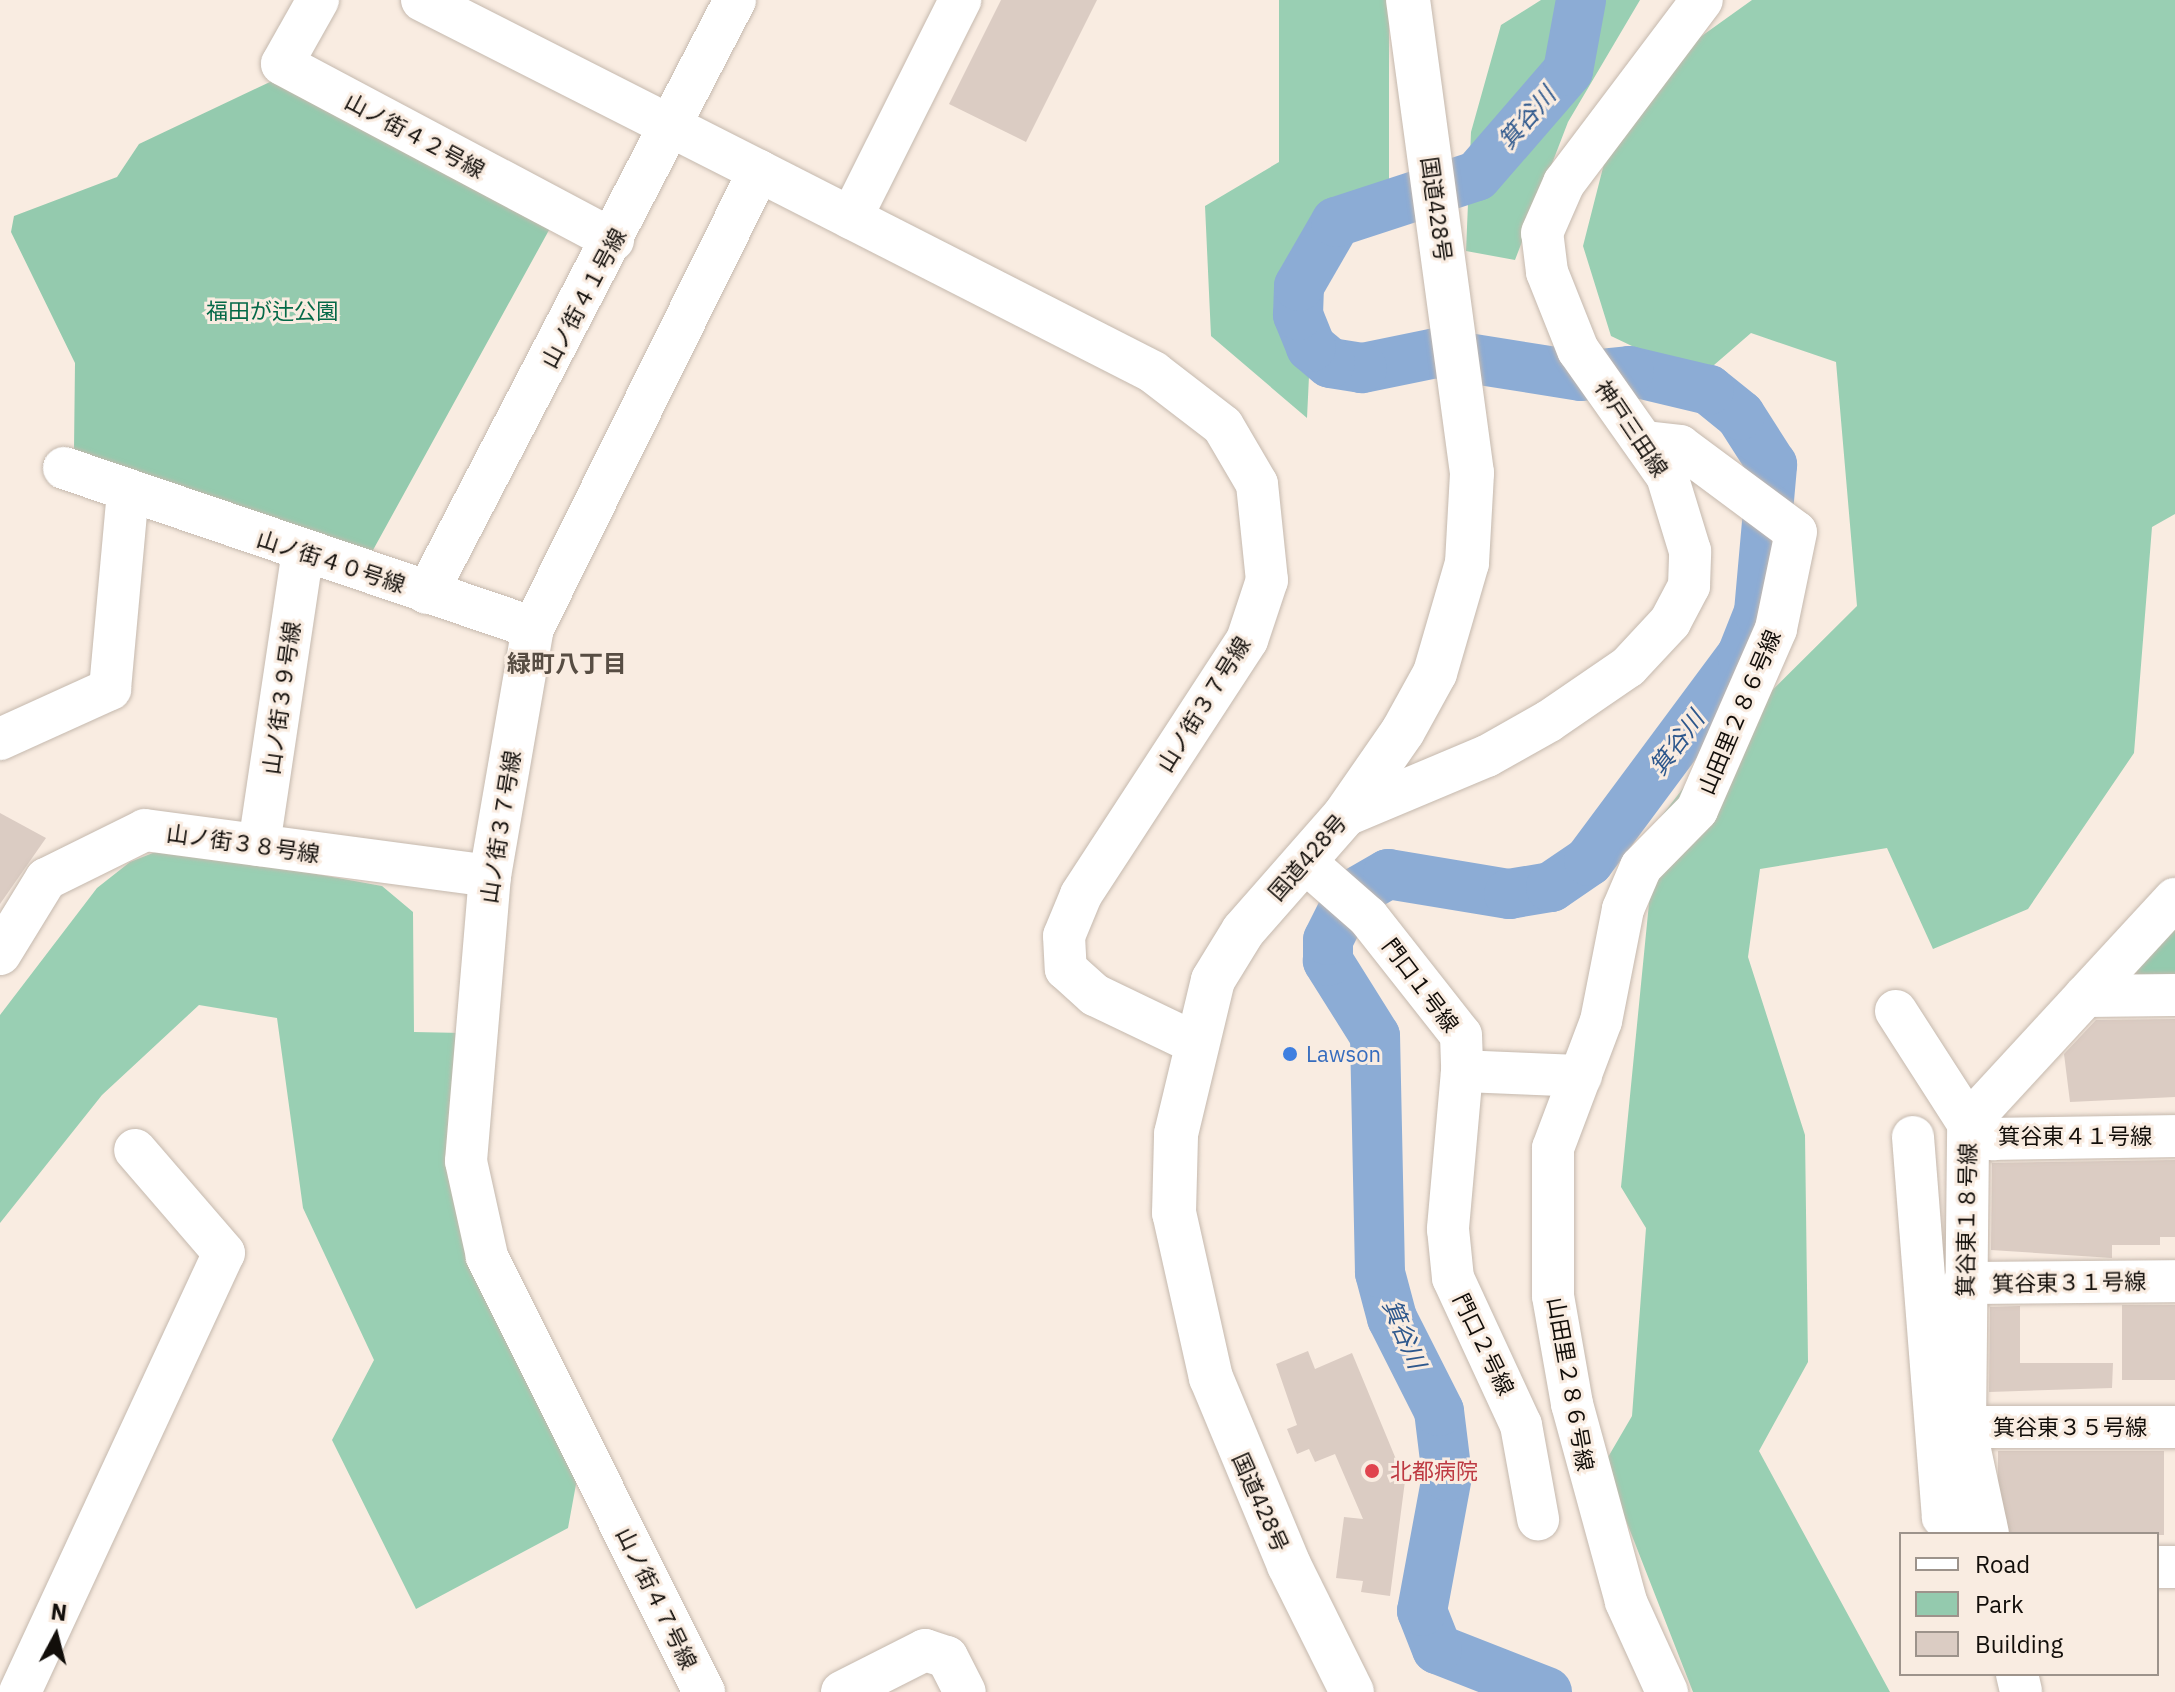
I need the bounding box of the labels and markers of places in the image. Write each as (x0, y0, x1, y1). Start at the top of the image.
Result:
place label: Lawson (1306, 1041, 1381, 1067)
marker: Lawson (1281, 1045, 1299, 1063)
place label: 北都病院 (1390, 1458, 1478, 1484)
marker: 北都病院 (1361, 1460, 1383, 1482)

